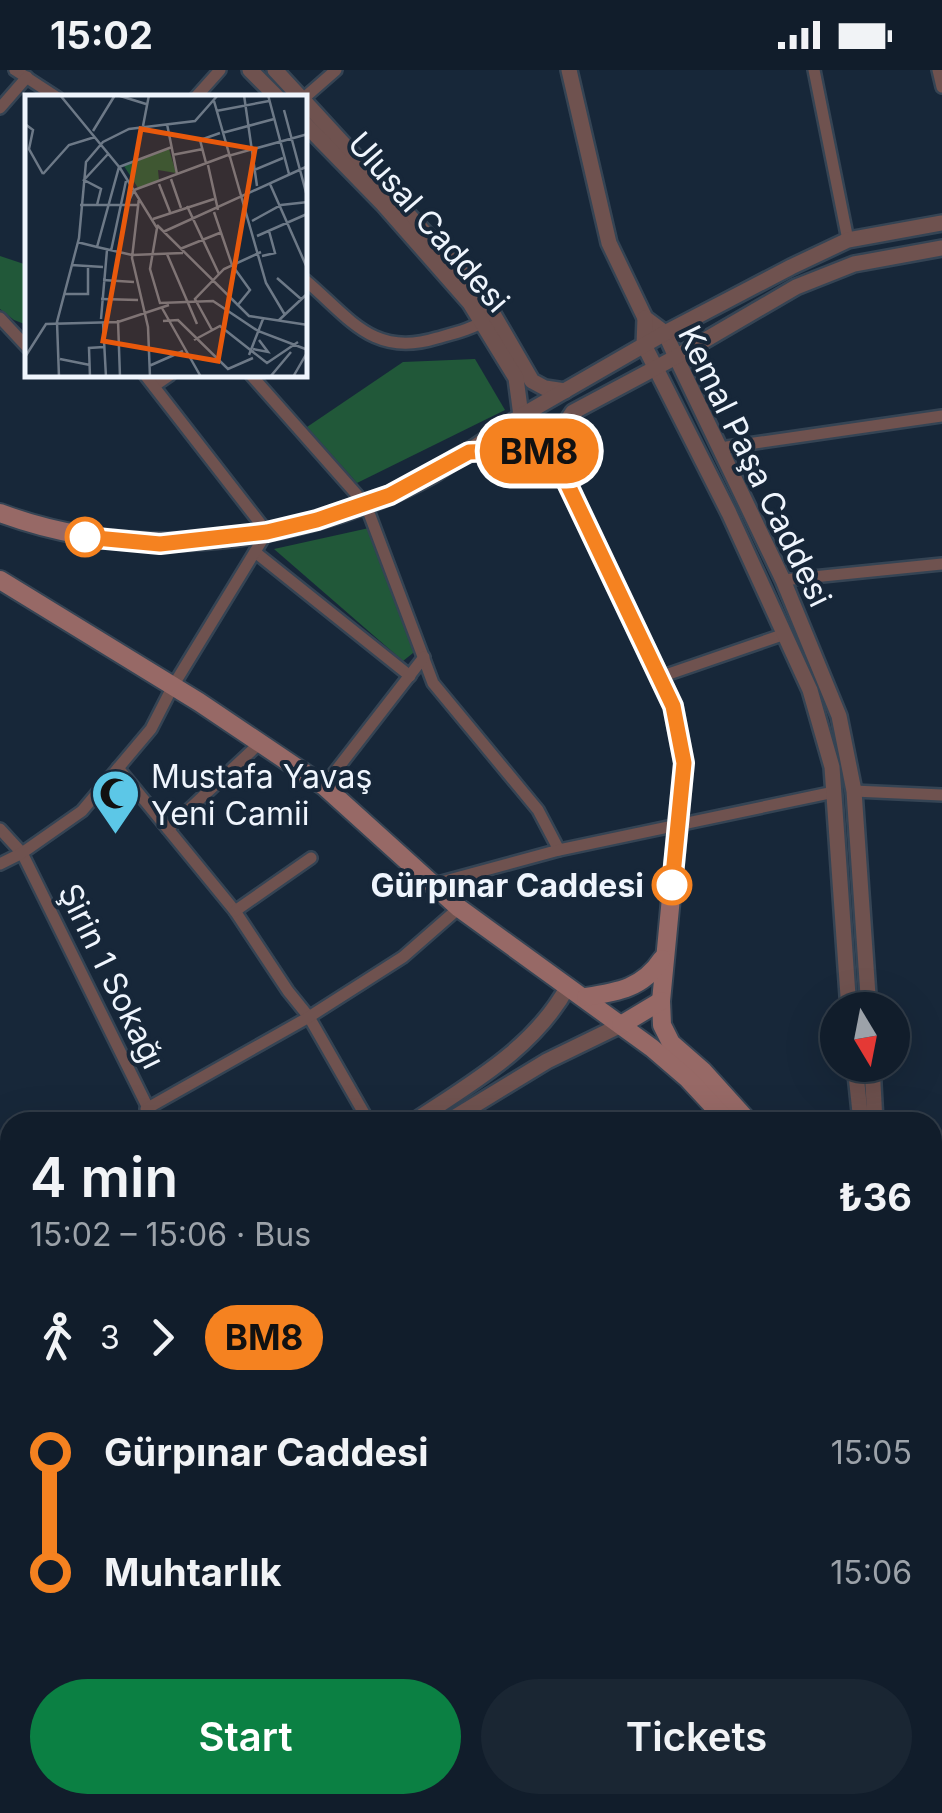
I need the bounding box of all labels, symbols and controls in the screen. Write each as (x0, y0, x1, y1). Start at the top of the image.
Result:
text: 15:02 (50, 12, 153, 58)
inset map (25, 95, 308, 378)
street label: Ulusal Caddesi (340, 124, 518, 320)
street label: Kemal Paşa Caddesi (670, 319, 840, 613)
line badge: BM8 (482, 418, 596, 484)
text: BM8 (500, 430, 578, 472)
unlabelled marker (66, 518, 104, 556)
place label: Mustafa Yavaş Yeni Camii (151, 757, 372, 833)
mosque icon: Mustafa Yavaş Yeni Camii (90, 768, 142, 836)
place label: Gürpınar Caddesi (371, 866, 644, 905)
marker: Gürpınar Caddesi (653, 866, 691, 904)
street label: Şirin 1 Sokağı (50, 877, 174, 1075)
north arrow (820, 992, 910, 1082)
map controls (820, 992, 910, 1082)
text: 4 min (30, 1144, 178, 1210)
text: ₺36 (838, 1174, 912, 1220)
text: 15:02 – 15:06 · Bus (30, 1215, 311, 1254)
icon: walk (30, 1310, 85, 1365)
icon: forward (135, 1310, 190, 1365)
text: BM8 (225, 1316, 303, 1358)
text: 3 (100, 1318, 120, 1357)
text: Gürpınar Caddesi (104, 1429, 429, 1475)
text: 15:05 (831, 1433, 912, 1472)
text: Muhtarlık (104, 1549, 282, 1595)
text: 15:06 (830, 1553, 912, 1592)
button: Start (30, 1679, 461, 1794)
button: Tickets (481, 1679, 912, 1794)

